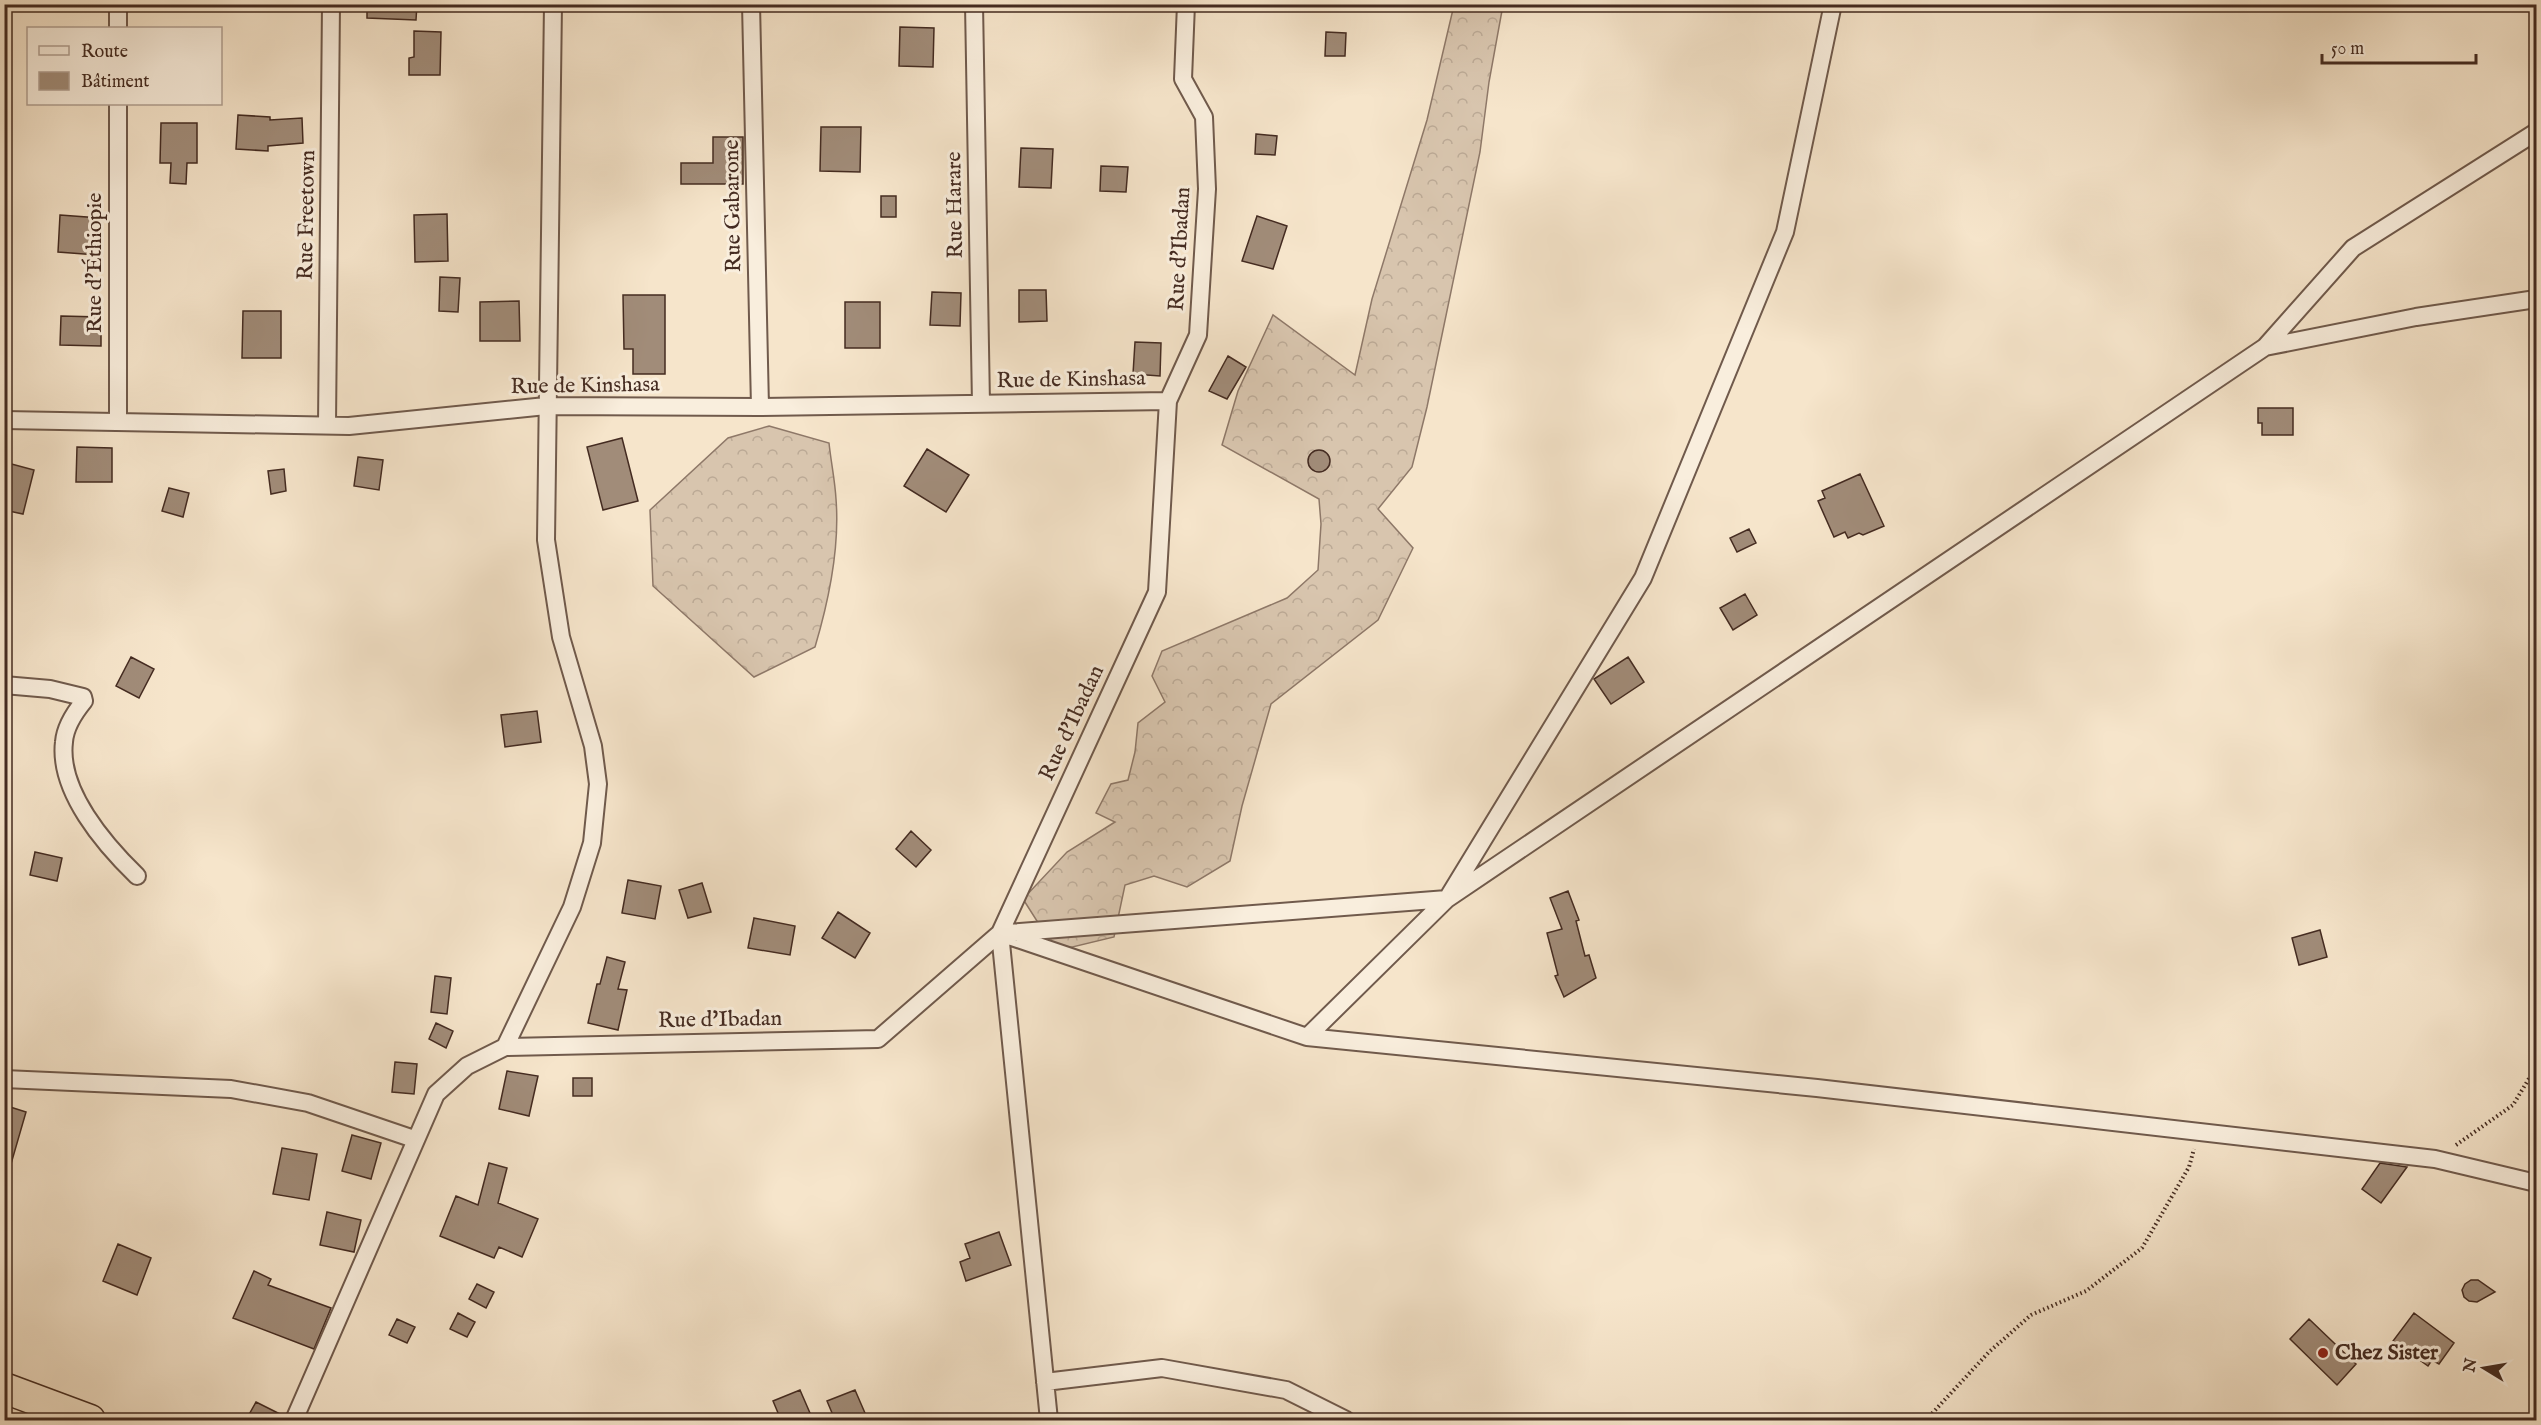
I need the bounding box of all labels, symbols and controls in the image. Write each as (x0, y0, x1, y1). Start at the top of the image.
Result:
legend (27, 27, 222, 105)
scale bar (2322, 27, 2476, 65)
text: 50 m (2331, 38, 2364, 61)
text: Route (81, 41, 128, 64)
text: Bâtiment (81, 71, 150, 94)
street label: Rue Gabarone (718, 139, 748, 273)
street label: Rue Freetown (292, 149, 322, 280)
street label: Rue Harare (940, 151, 970, 259)
street label: Rue d'Ibadan (1163, 186, 1197, 312)
street label: Rue d'Éthiopie (81, 193, 109, 333)
street label: Rue de Kinshasa (996, 365, 1146, 395)
street label: Rue de Kinshasa (510, 371, 660, 401)
street label: Rue d'Ibadan (1033, 660, 1111, 785)
street label: Rue d'Ibadan (658, 1005, 783, 1035)
north arrow (2454, 1338, 2514, 1398)
place label: Chez Sister (2335, 1339, 2439, 1367)
marker: Chez Sister (2316, 1346, 2330, 1360)
text: N (2460, 1357, 2482, 1375)

